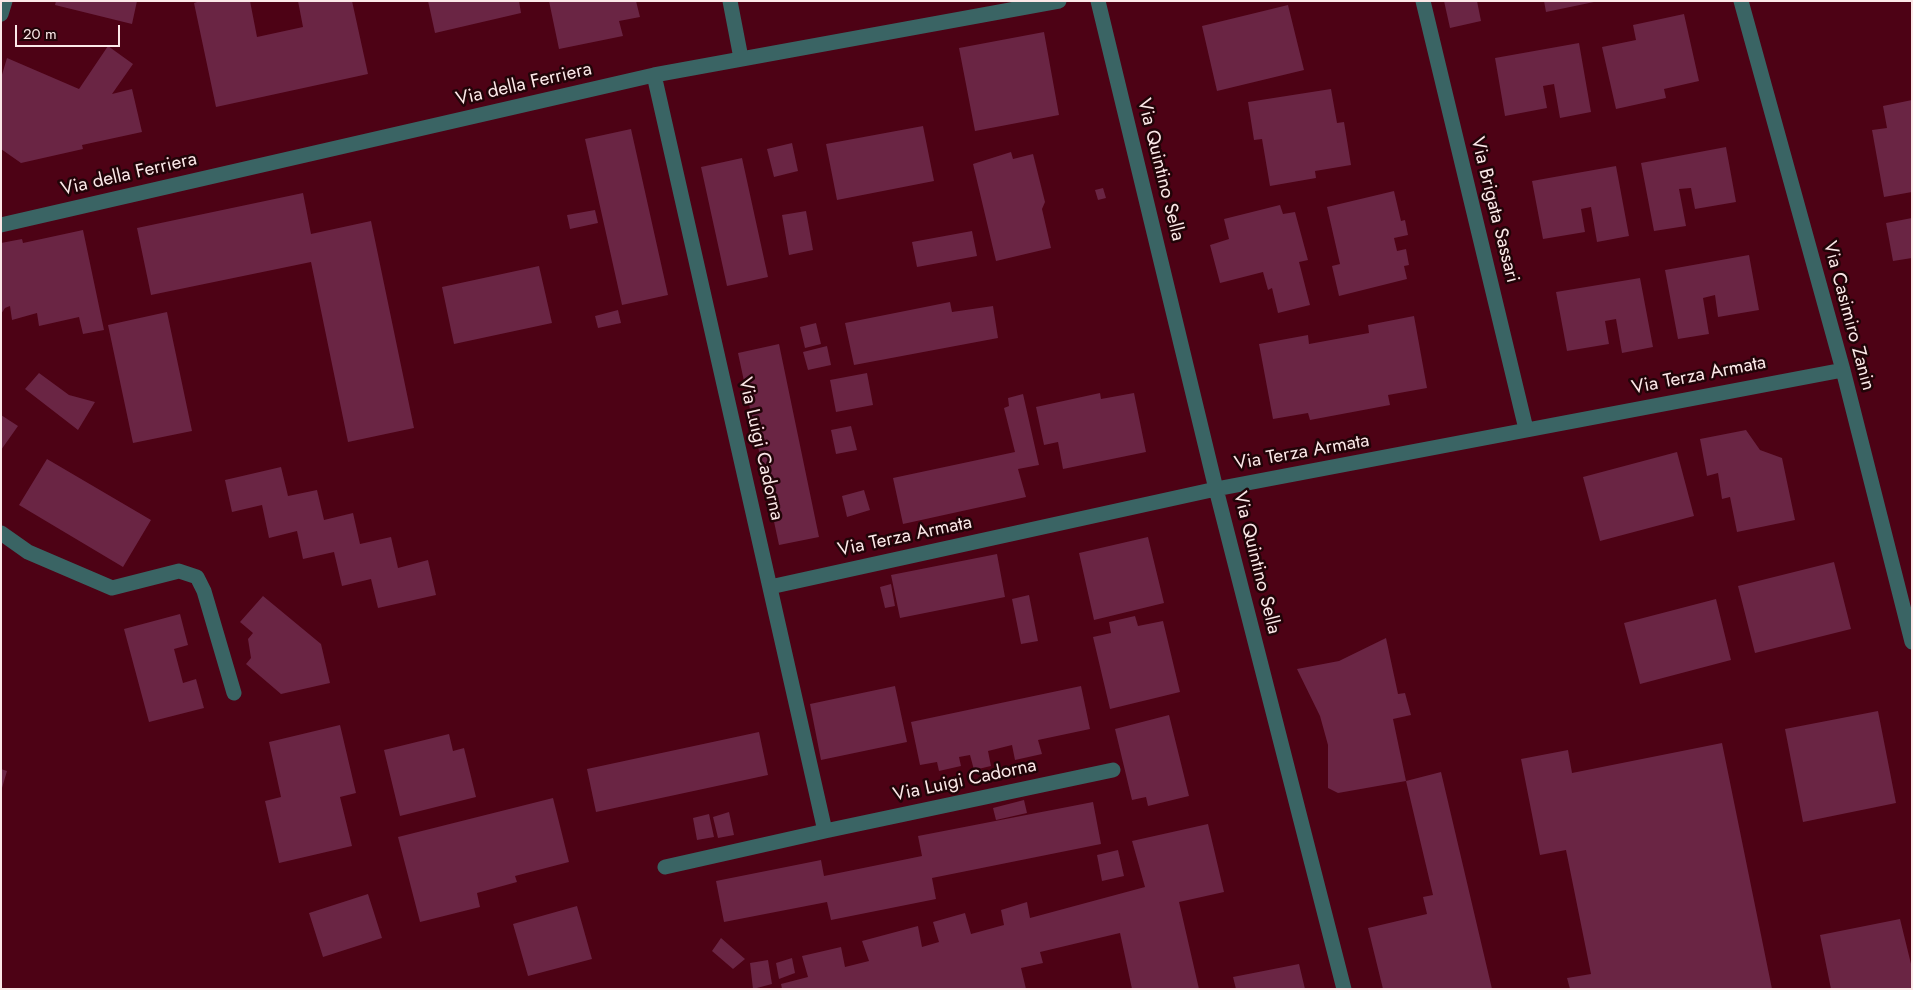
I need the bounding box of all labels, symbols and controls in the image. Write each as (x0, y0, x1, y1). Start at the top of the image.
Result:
scale bar (18, 15, 122, 47)
text: 20 m (23, 23, 57, 45)
street label: Via della Ferriera (454, 58, 594, 112)
street label: Via Quintino Sella (1131, 96, 1189, 244)
street label: Via Brigata Sassari (1465, 135, 1523, 285)
street label: Via della Ferriera (59, 148, 199, 202)
street label: Via Casimiro Zanin (1817, 239, 1879, 393)
street label: Via Terza Armata (1630, 352, 1768, 400)
street label: Via Luigi Cadorna (732, 375, 788, 523)
street label: Via Terza Armata (1233, 430, 1371, 476)
street label: Via Quintino Sella (1227, 489, 1285, 637)
street label: Via Terza Armata (836, 512, 974, 562)
street label: Via Luigi Cadorna (891, 755, 1039, 807)

